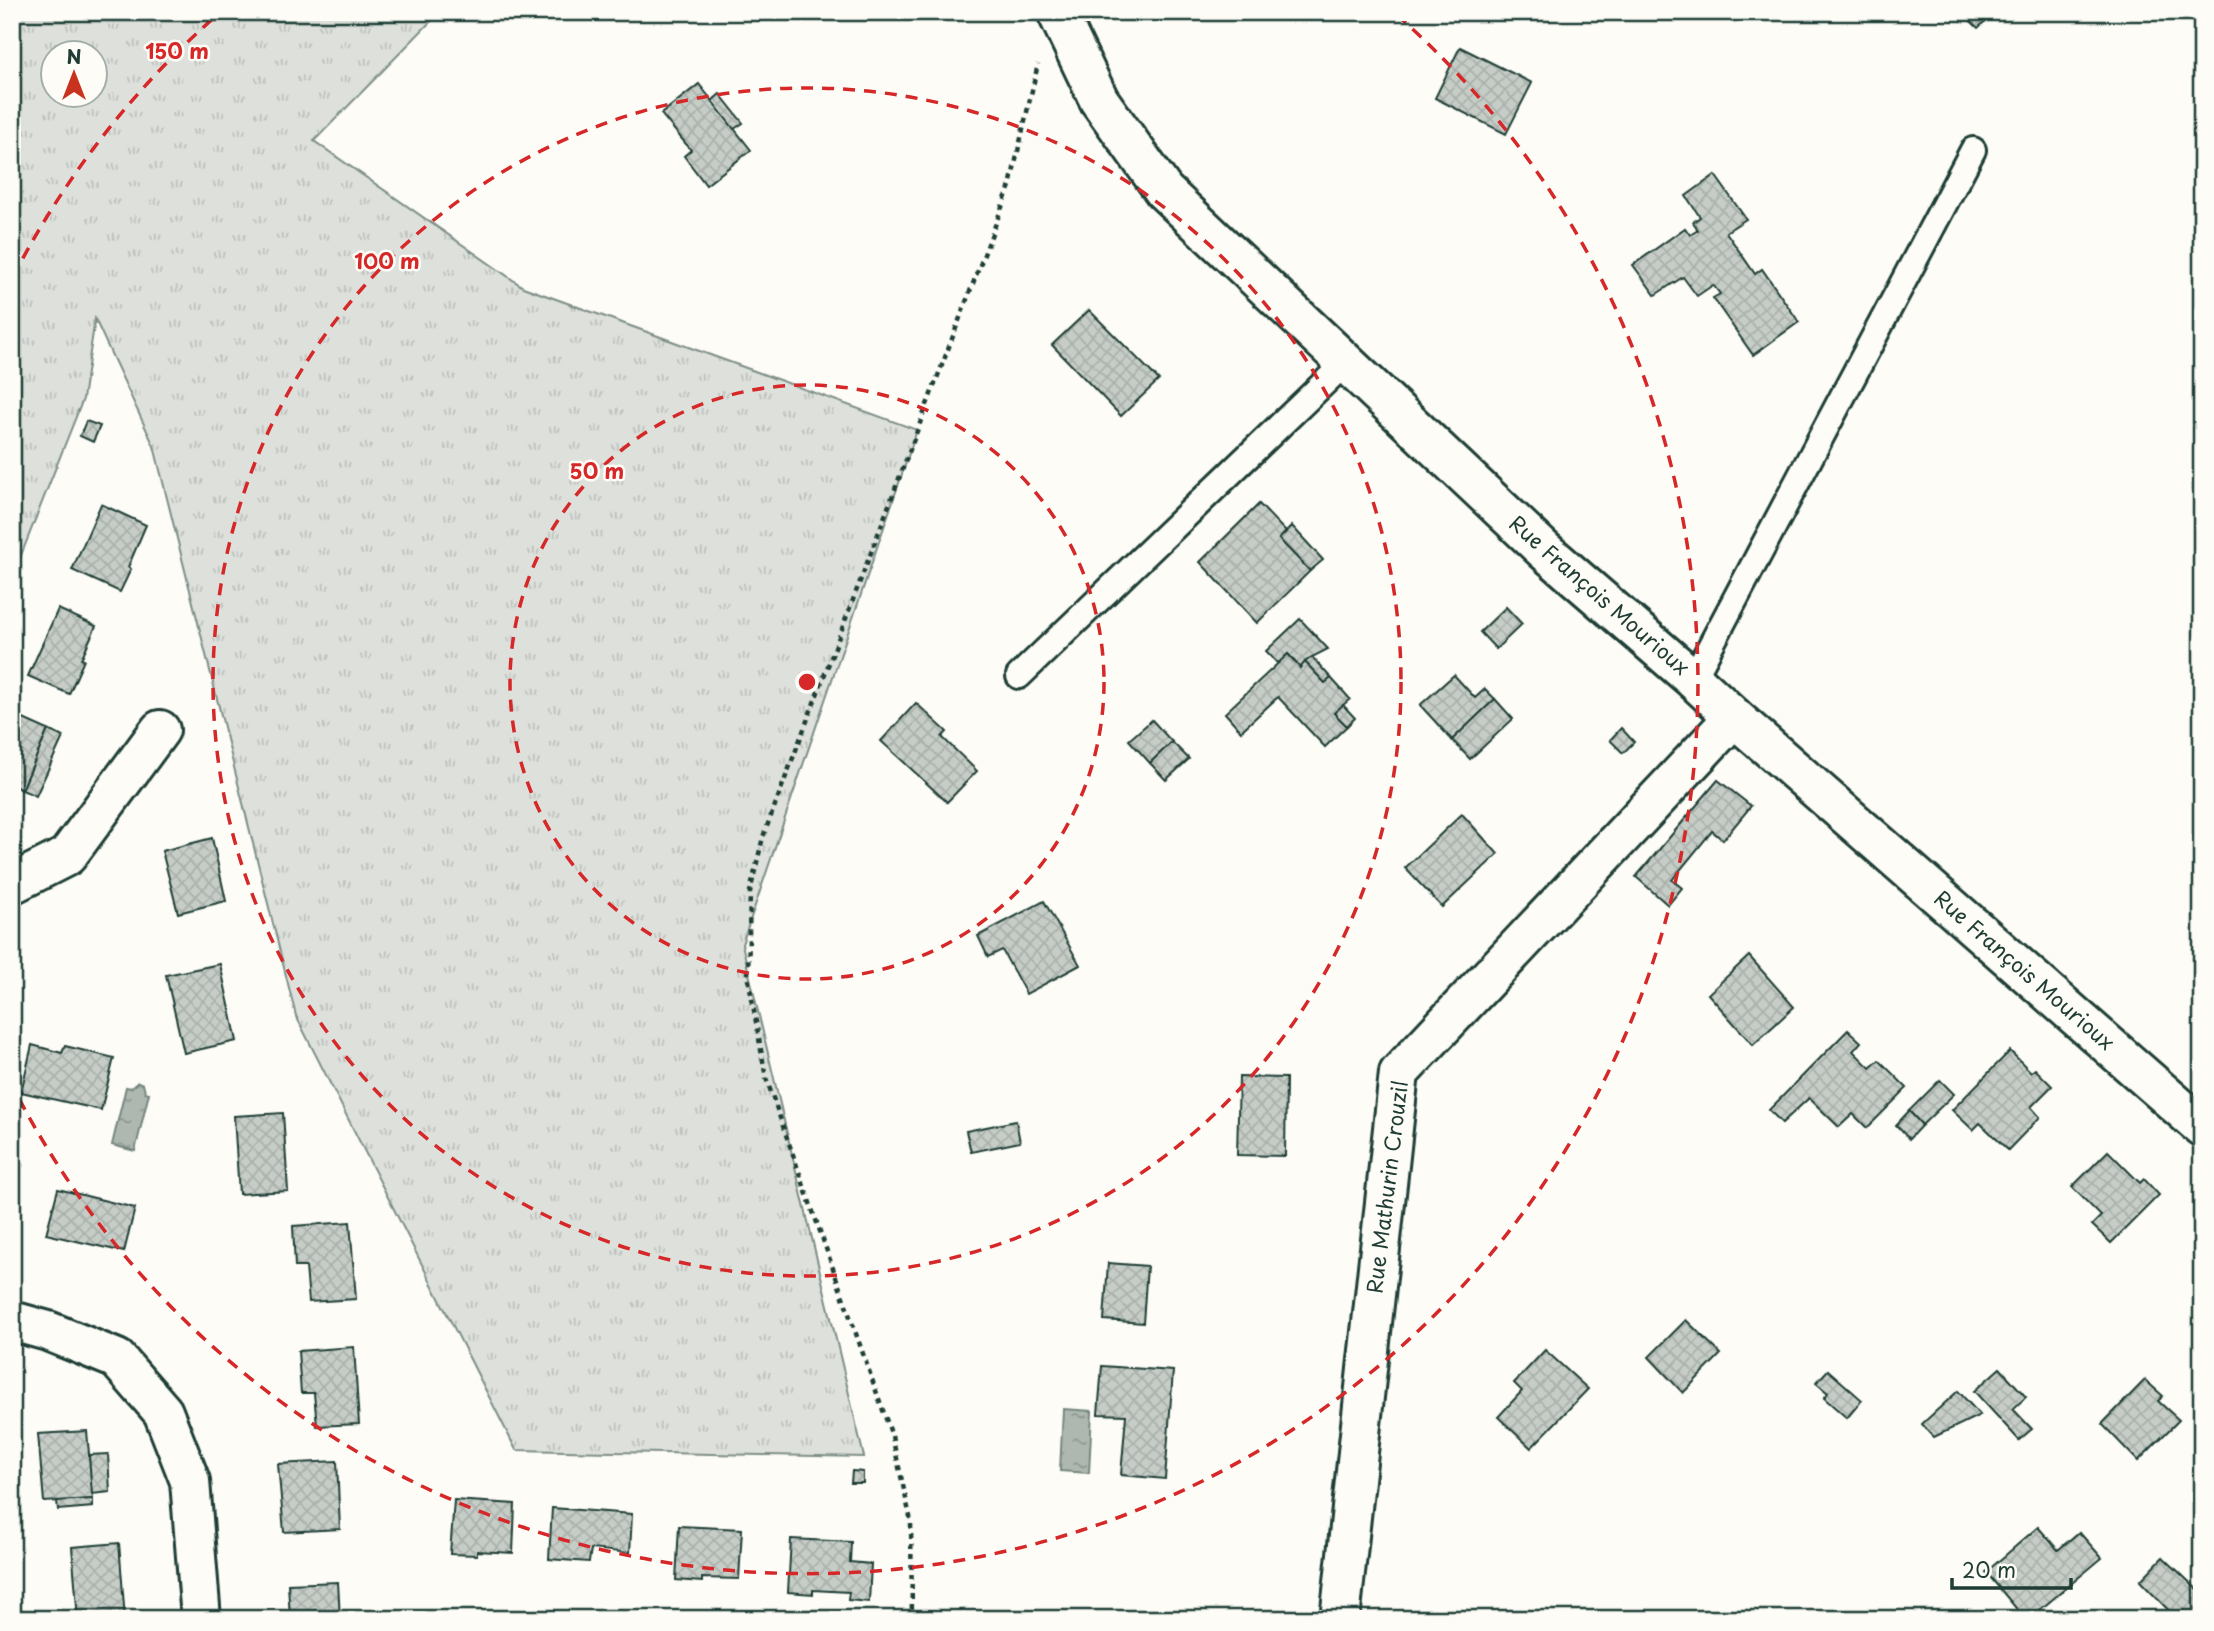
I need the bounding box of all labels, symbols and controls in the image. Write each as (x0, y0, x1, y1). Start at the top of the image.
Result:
text: 150 m (145, 34, 209, 66)
north arrow (38, 38, 108, 108)
text: N (66, 42, 82, 70)
text: 100 m (354, 244, 420, 276)
text: 50 m (570, 454, 624, 486)
street label: Rue François Mourioux (1503, 507, 1698, 682)
centre of rings (795, 670, 819, 694)
street label: Rue François Mourioux (1928, 882, 2123, 1057)
street label: Rue Mathurin Crouzil (1357, 1079, 1415, 1295)
scale bar (1952, 1547, 2070, 1591)
text: 20 m (1962, 1553, 2016, 1585)

